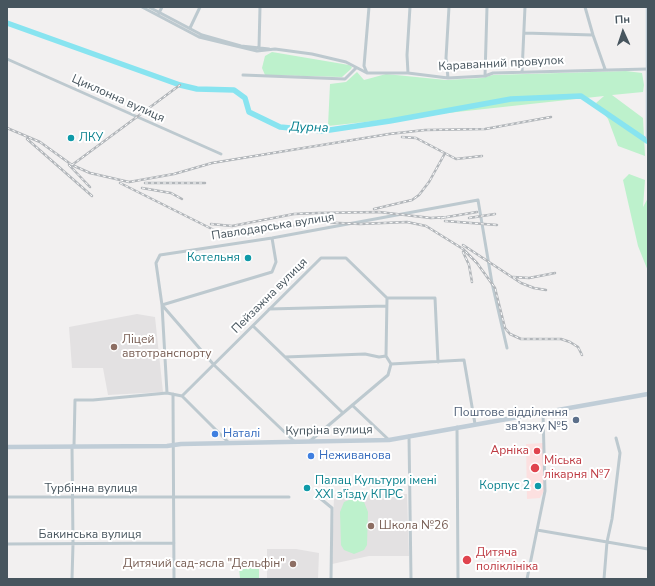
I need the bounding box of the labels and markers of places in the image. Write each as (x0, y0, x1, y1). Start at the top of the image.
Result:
place label: ЛКУ (79, 131, 103, 145)
marker: ЛКУ (66, 133, 76, 143)
place label: Котельня (187, 251, 240, 265)
marker: Котельня (243, 253, 253, 263)
place label: Ліцей автотранспорту (122, 333, 211, 361)
marker: Ліцей автотранспорту (109, 342, 119, 352)
place label: Поштове відділення зв'язку №5 (454, 406, 568, 434)
marker: Поштове відділення зв'язку №5 (571, 415, 581, 425)
place label: Наталі (223, 427, 260, 441)
marker: Наталі (210, 429, 220, 439)
place label: Арніка (490, 444, 529, 458)
marker: Арніка (532, 446, 542, 456)
place label: Неживанова (319, 449, 391, 463)
marker: Неживанова (306, 451, 316, 461)
place label: Міська лікарня №7 (544, 454, 610, 482)
marker: Міська лікарня №7 (529, 462, 541, 474)
place label: Палац Культури імені XXI з'їзду КПРС (315, 474, 437, 502)
place label: Корпус 2 (479, 479, 530, 493)
marker: Корпус 2 (533, 481, 543, 491)
marker: Палац Культури імені XXI з'їзду КПРС (302, 483, 312, 493)
place label: Школа №26 (379, 519, 448, 533)
marker: Школа №26 (366, 521, 376, 531)
place label: Дитяча поліклініка (476, 546, 538, 574)
marker: Дитяча поліклініка (461, 554, 473, 566)
place label: Дитячий сад-ясла "Дельфін" (123, 557, 285, 571)
marker: Дитячий сад-ясла "Дельфін" (288, 559, 298, 569)

